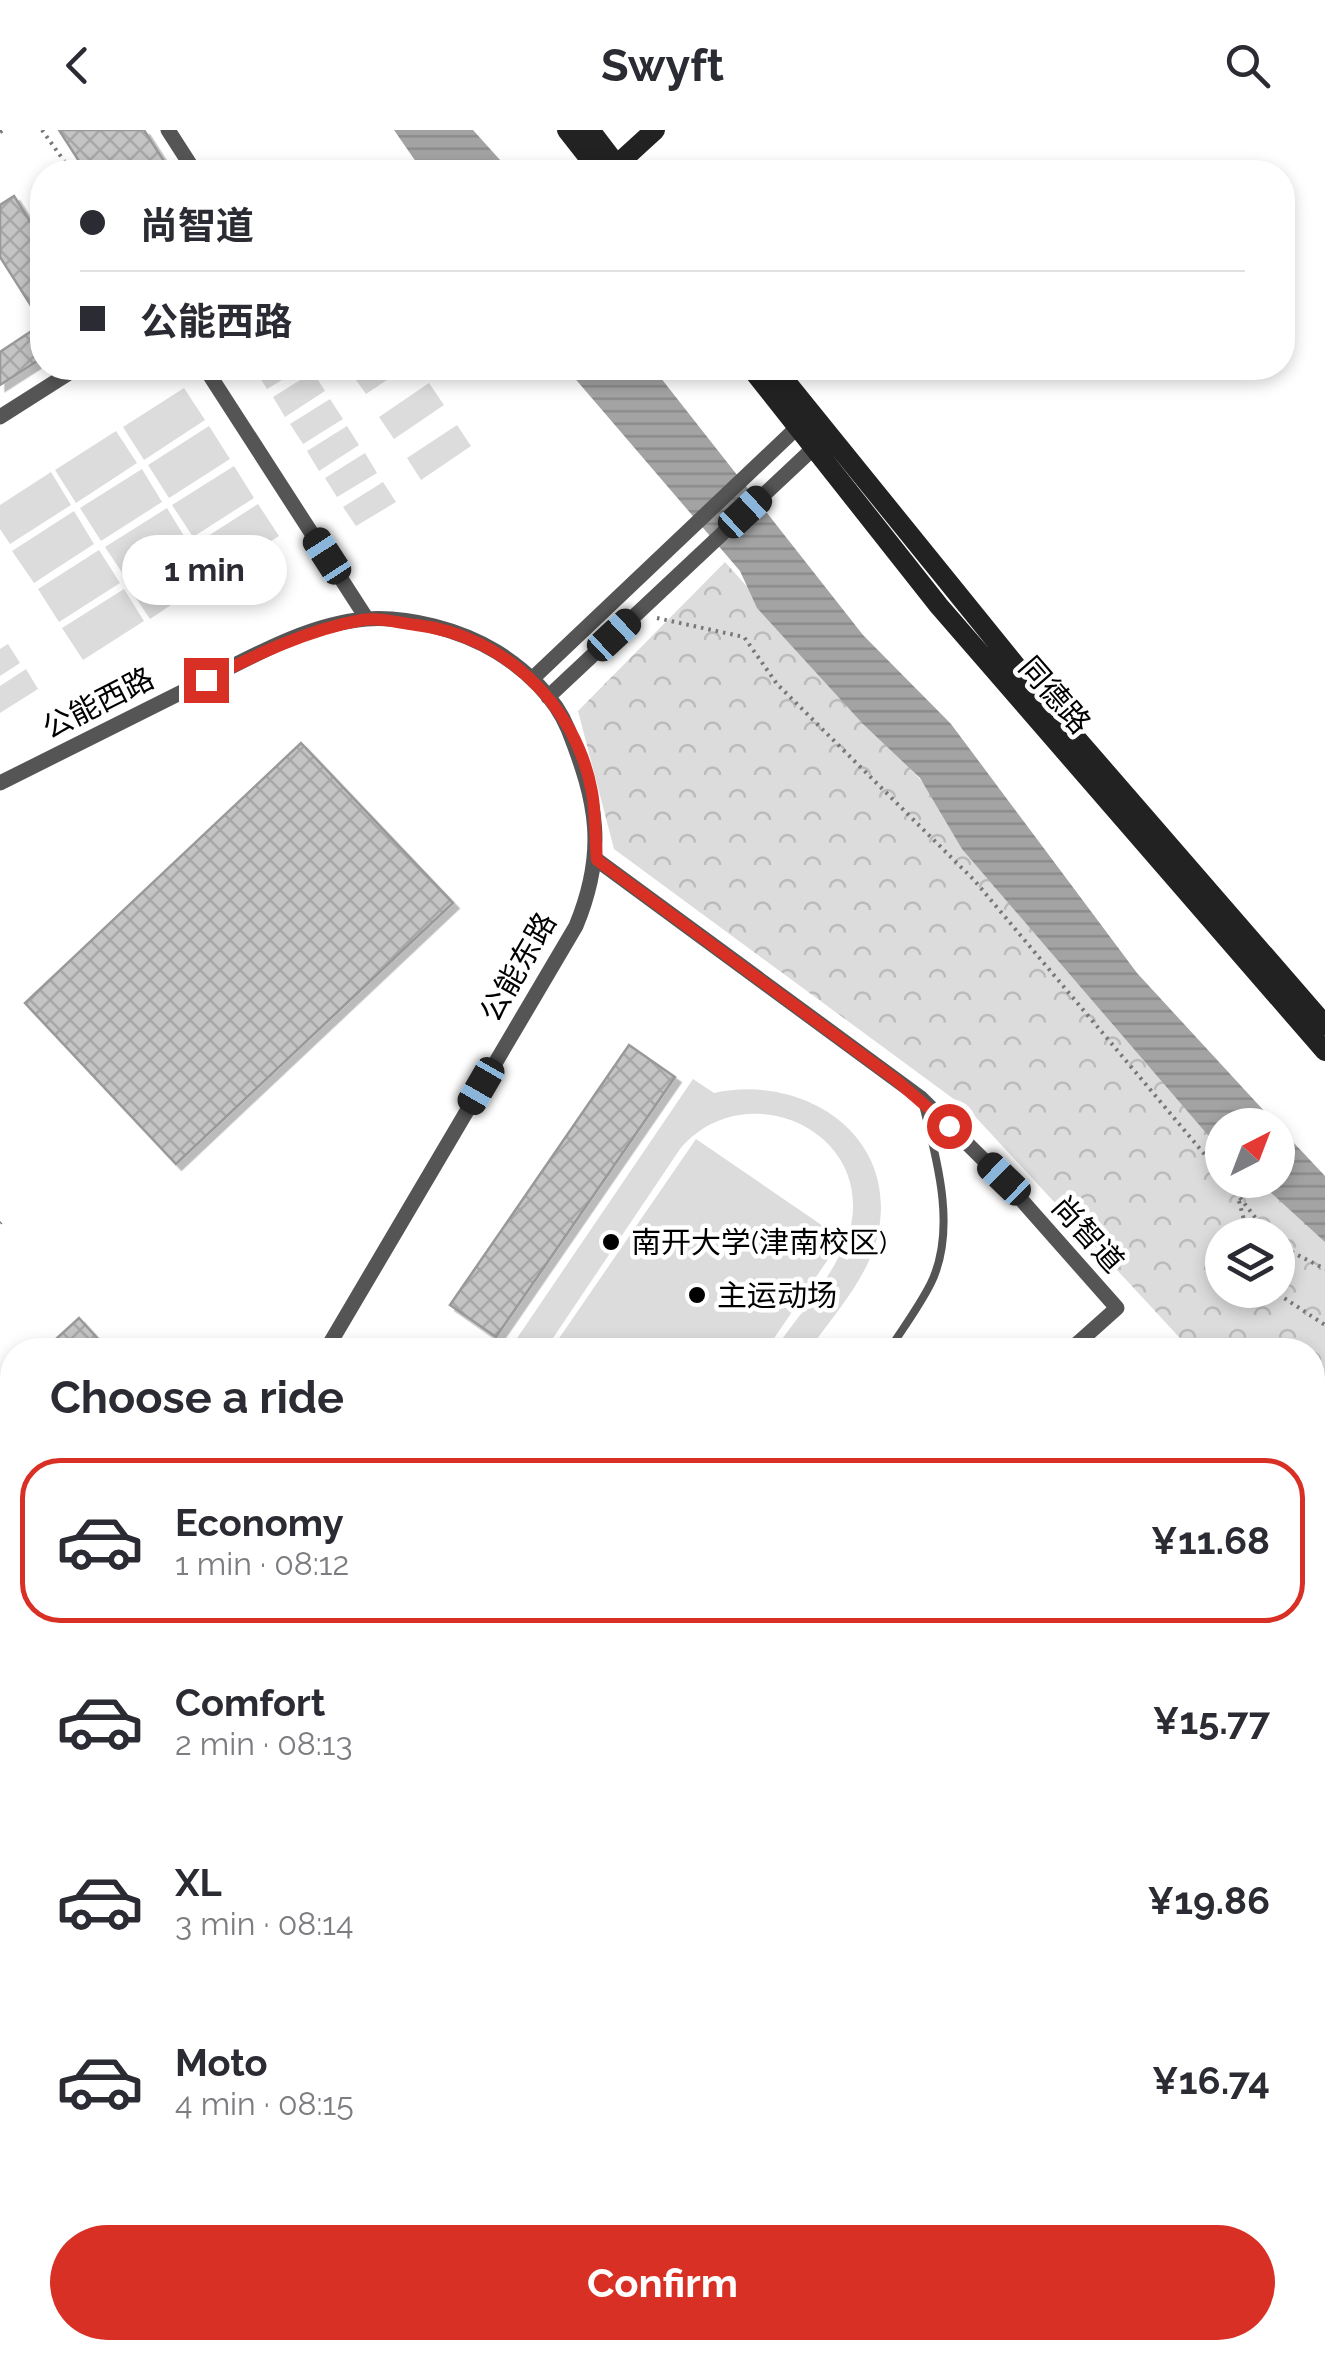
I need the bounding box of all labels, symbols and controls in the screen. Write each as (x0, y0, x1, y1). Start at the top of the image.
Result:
icon: back (50, 38, 105, 93)
icon: search (1220, 38, 1275, 93)
text: Swyft (601, 39, 724, 92)
text: 尚智道 (140, 203, 254, 248)
text: 公能西路 (140, 299, 292, 344)
car (713, 481, 777, 543)
car (298, 523, 356, 589)
callout: 1 min (124, 535, 288, 605)
text: 1 min (164, 551, 245, 588)
car (582, 604, 646, 666)
street label: 同德路 (1012, 650, 1098, 740)
route end (184, 658, 229, 703)
street label: 公能西路 (37, 660, 159, 746)
street label: 公能东路 (473, 906, 563, 1028)
car (453, 1053, 509, 1119)
route start (927, 1104, 972, 1149)
north arrow (1205, 1108, 1295, 1198)
map controls (1205, 1108, 1295, 1308)
car (972, 1147, 1036, 1211)
street label: 尚智道 (1045, 1189, 1131, 1279)
button: layers (1205, 1218, 1295, 1308)
place label: 南开大学(津南校区) (631, 1225, 887, 1260)
marker: 南开大学(津南校区) (600, 1231, 622, 1253)
place label: 主运动场 (717, 1278, 837, 1313)
marker: 主运动场 (686, 1284, 708, 1306)
text: Choose a ride (50, 1371, 344, 1424)
icon: car (55, 1496, 145, 1586)
text: Economy (175, 1500, 344, 1545)
text: ¥11.68 (1151, 1518, 1270, 1563)
text: 1 min · 08:12 (175, 1545, 349, 1582)
icon: car (55, 1676, 145, 1766)
text: Comfort (175, 1680, 325, 1725)
text: ¥15.77 (1152, 1698, 1270, 1743)
text: 2 min · 08:13 (175, 1725, 353, 1762)
icon: car (55, 1856, 145, 1946)
text: XL (175, 1860, 222, 1905)
text: ¥19.86 (1147, 1878, 1270, 1923)
text: 3 min · 08:14 (175, 1905, 353, 1942)
icon: car (55, 2036, 145, 2126)
text: Moto (175, 2040, 268, 2085)
text: ¥16.74 (1152, 2058, 1270, 2103)
text: 4 min · 08:15 (175, 2085, 354, 2122)
button: Confirm (50, 2225, 1275, 2340)

